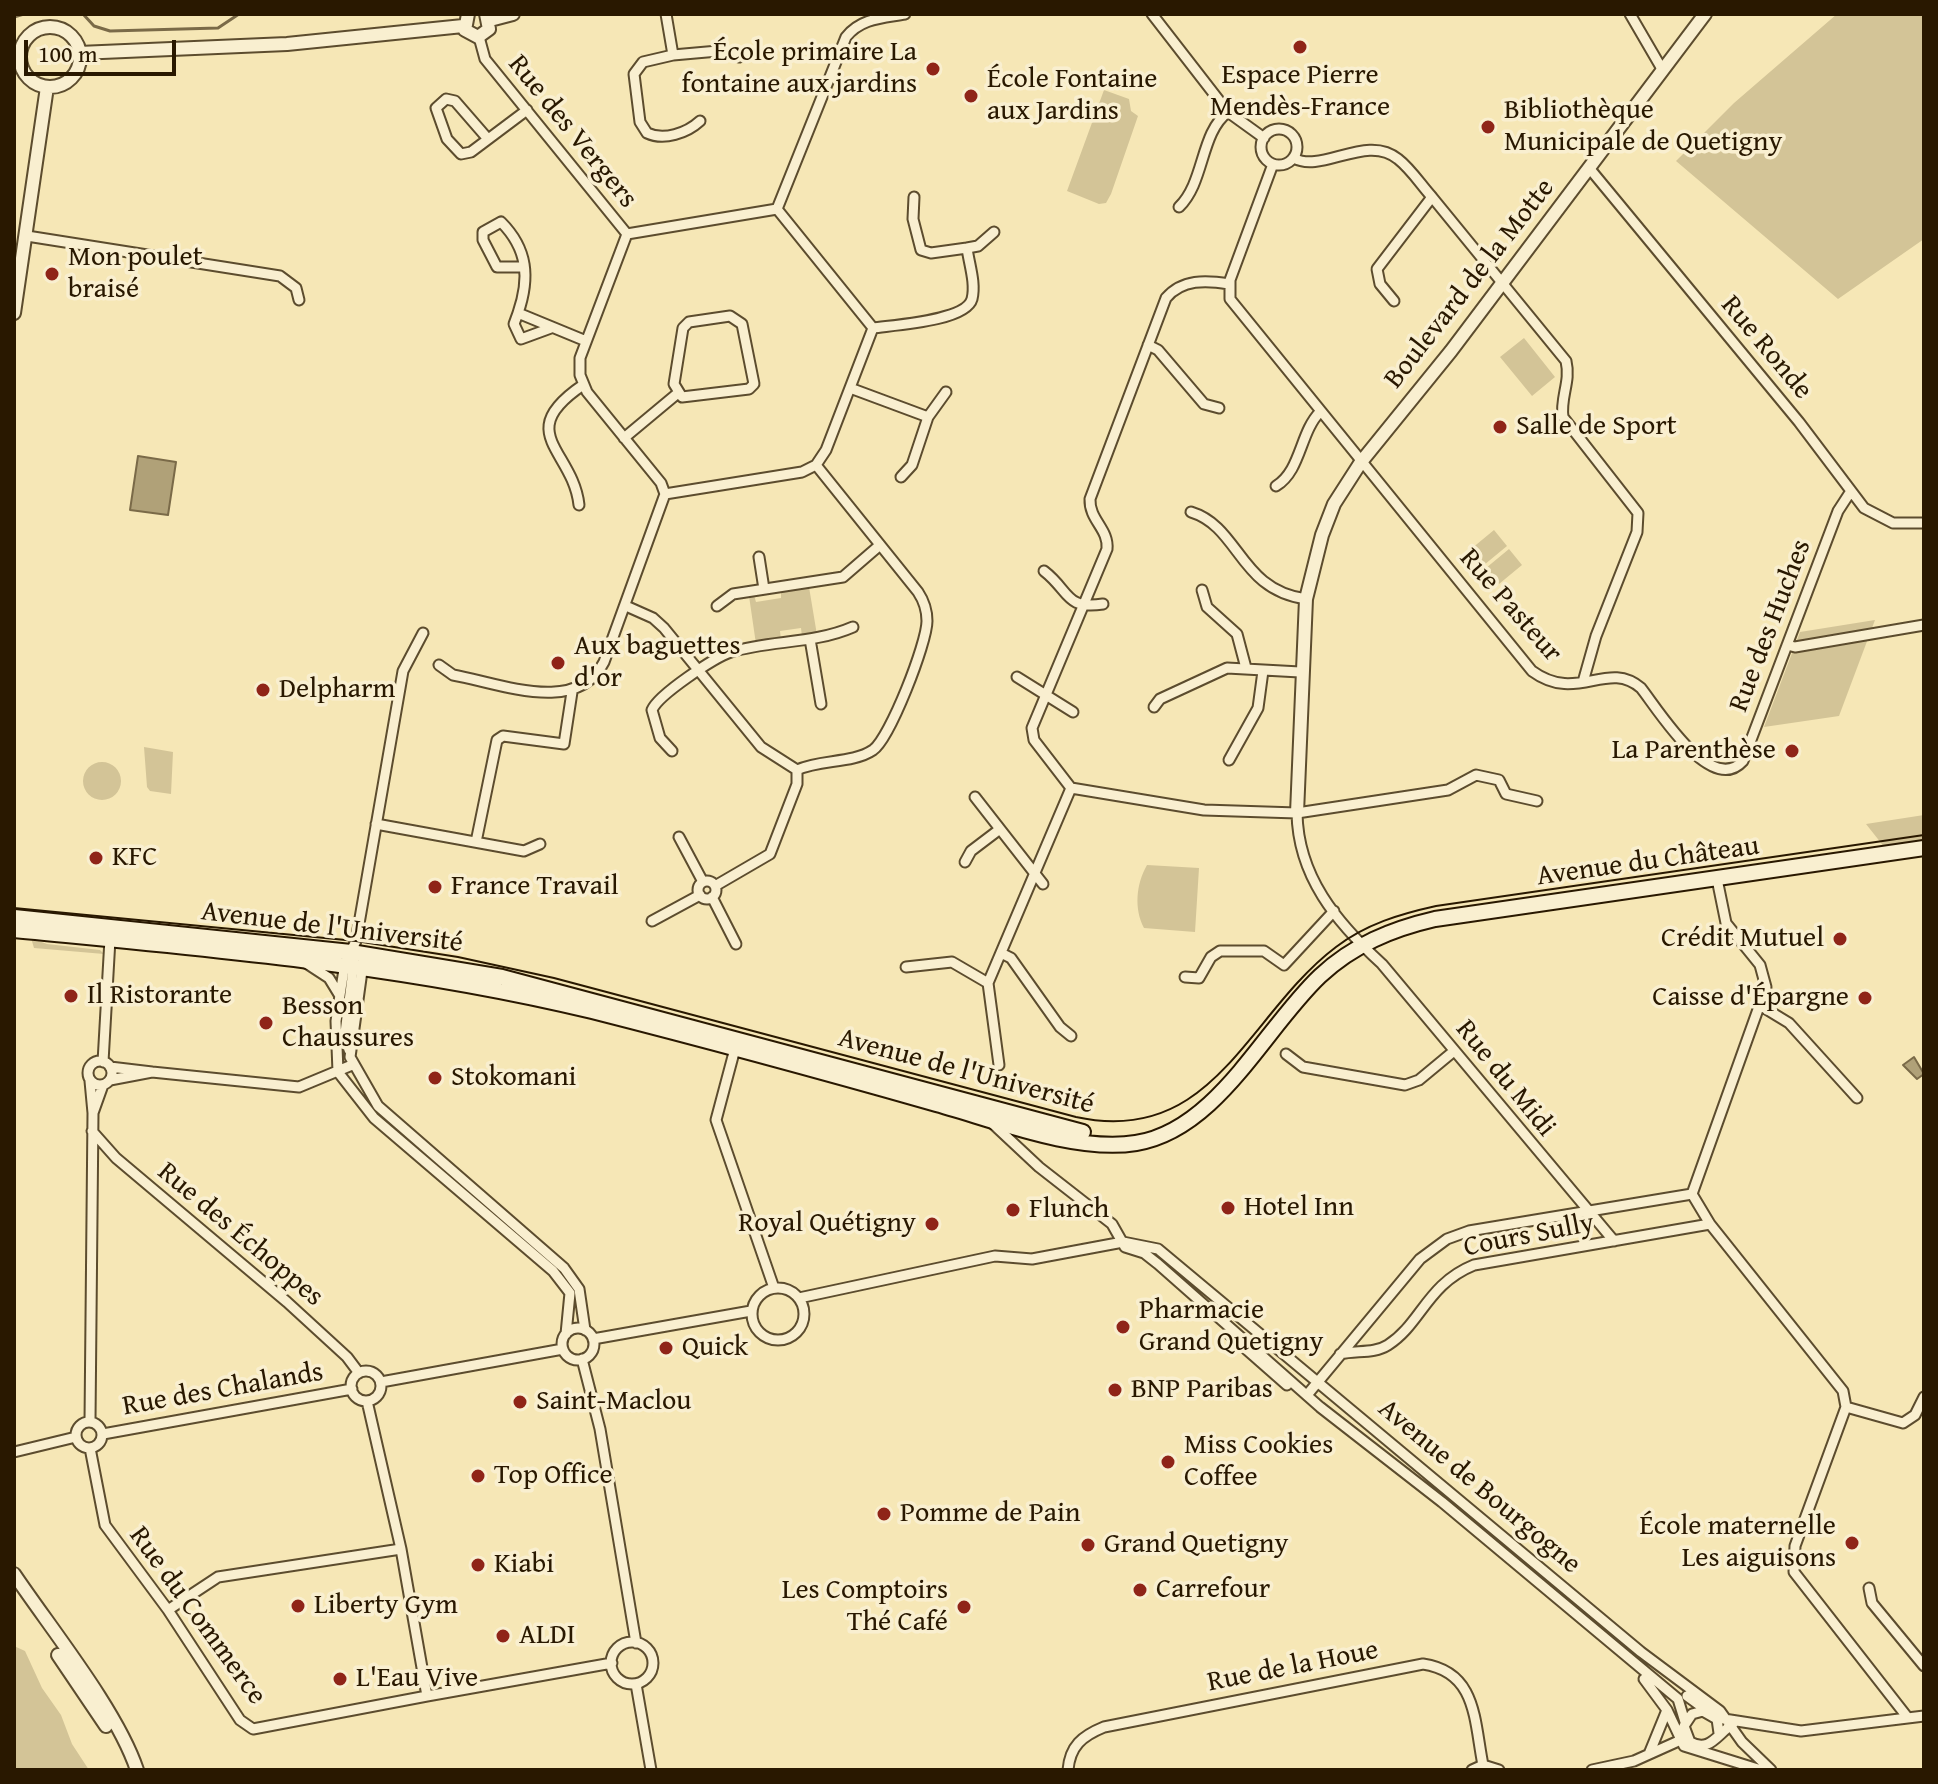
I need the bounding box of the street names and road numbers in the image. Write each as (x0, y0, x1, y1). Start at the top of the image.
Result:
street label: Rue des Vergers (500, 49, 644, 215)
street label: Boulevard de la Motte (1378, 172, 1562, 396)
street label: Rue Ronde (1713, 289, 1819, 407)
street label: Rue des Huches (1723, 535, 1819, 717)
street label: Rue Pasteur (1451, 542, 1569, 670)
street label: Avenue du Château (1535, 830, 1761, 894)
street label: Avenue de l'Université (199, 895, 465, 961)
street label: Rue du Midi (1448, 1014, 1562, 1144)
street label: Avenue de l'Université (834, 1022, 1098, 1122)
street label: Rue des Échoppes (150, 1156, 330, 1314)
street label: Cours Sully (1461, 1207, 1597, 1265)
street label: Rue des Chalands (120, 1356, 326, 1424)
street label: Avenue de Bourgogne (1371, 1392, 1587, 1582)
street label: Rue du Commerce (121, 1520, 273, 1712)
street label: Rue de la Houe (1205, 1634, 1381, 1700)

